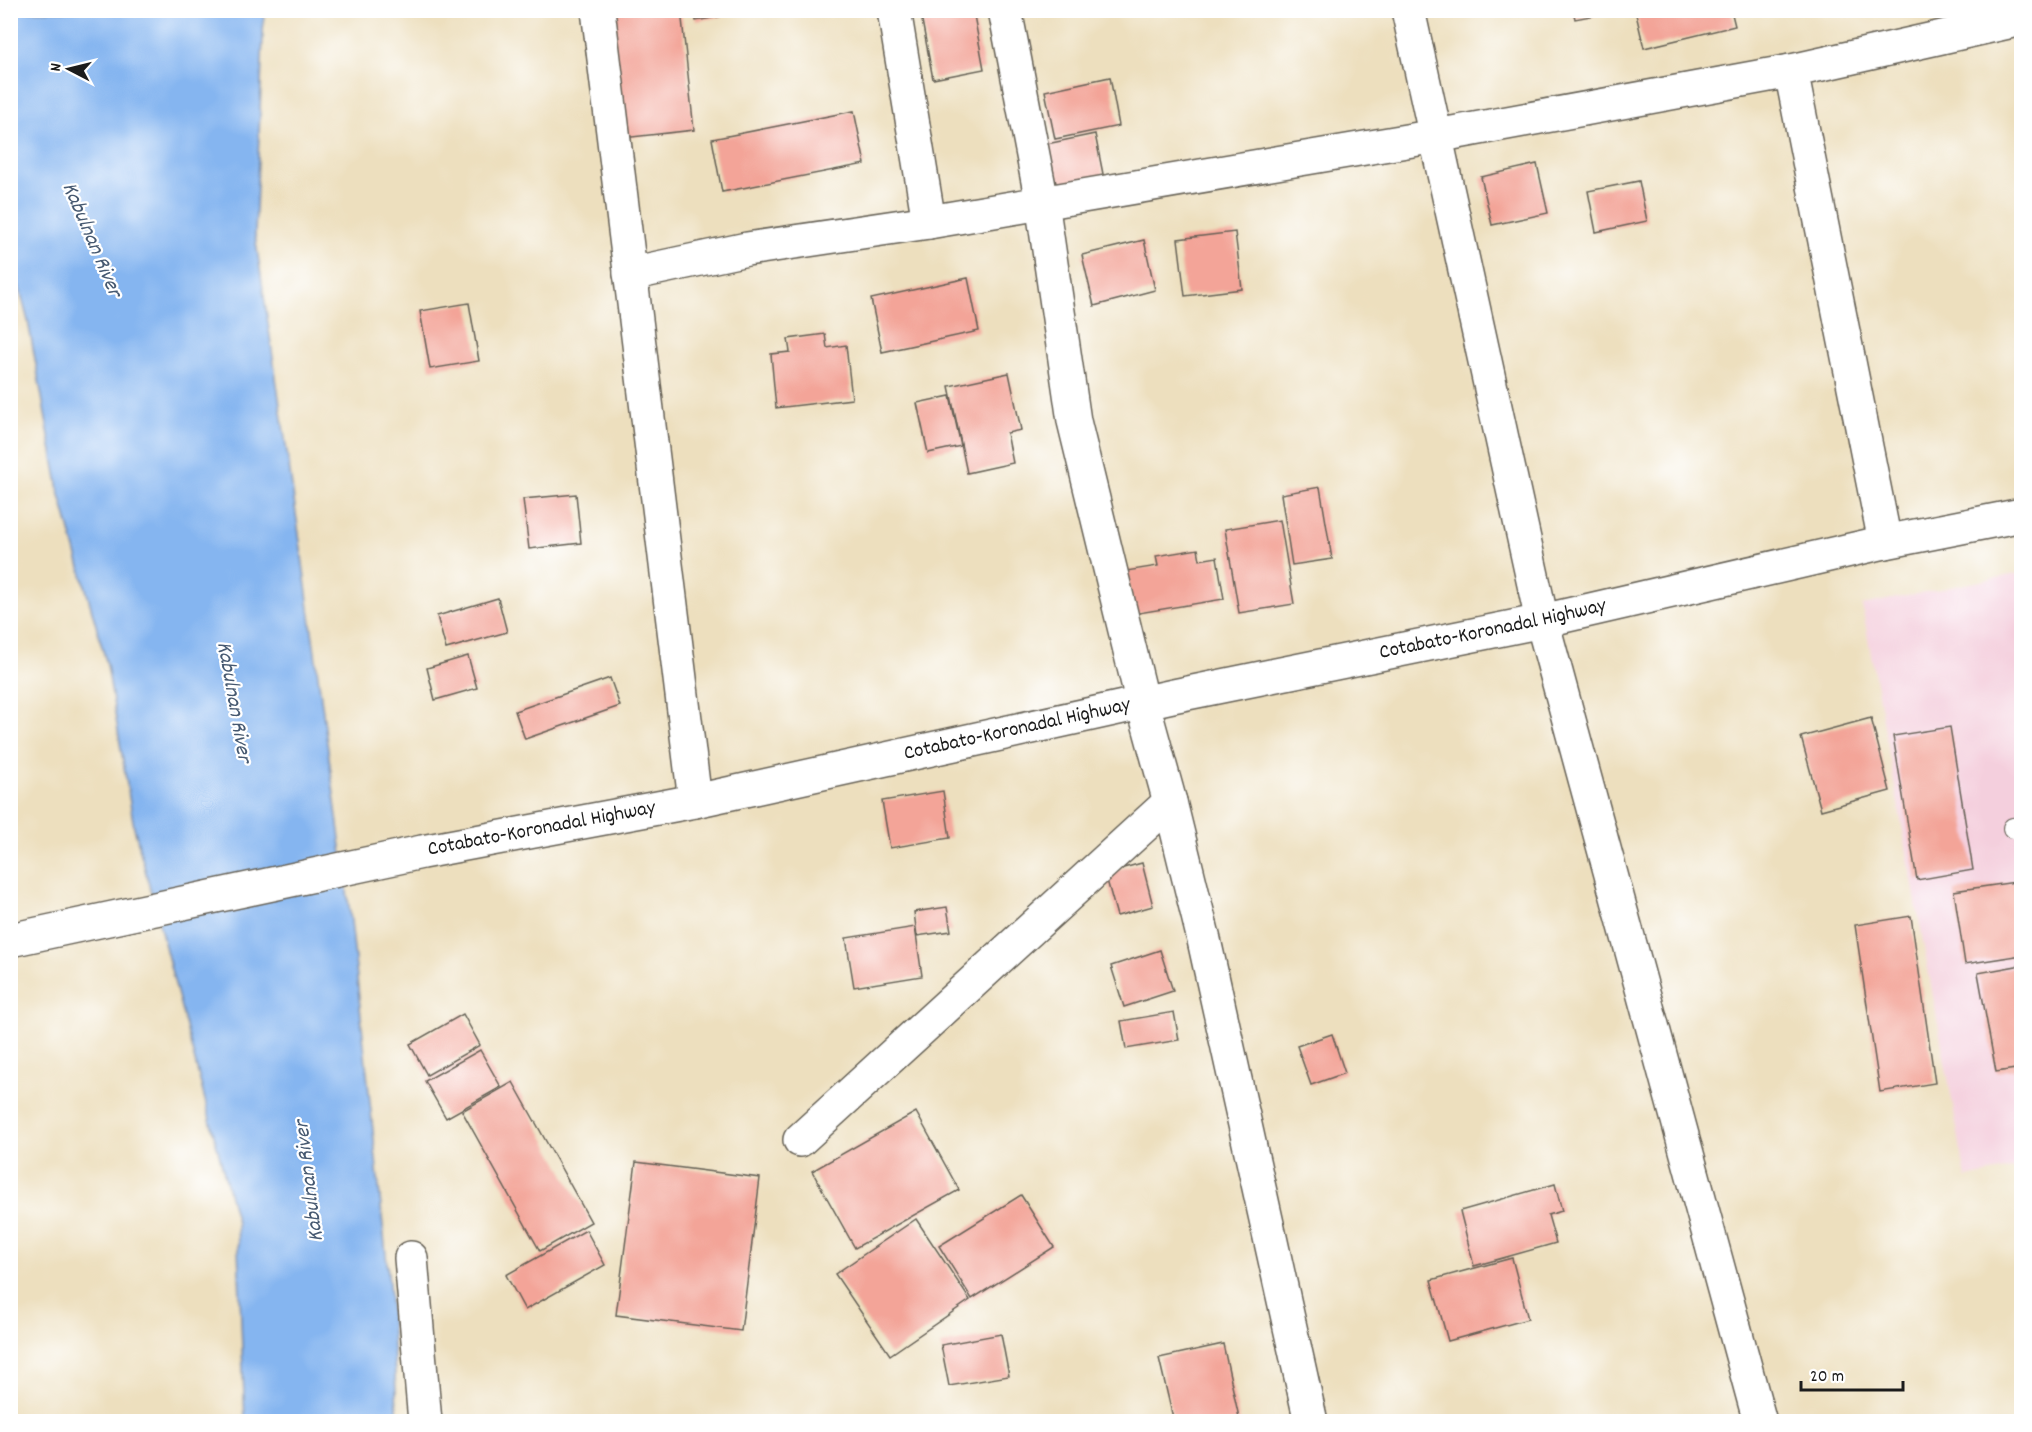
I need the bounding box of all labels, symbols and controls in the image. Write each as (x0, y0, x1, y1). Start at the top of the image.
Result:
north arrow (39, 39, 99, 99)
text: N (45, 62, 69, 73)
water label: Kabulnan River (53, 178, 130, 305)
street label: Cotabato-Koronadal Highway (1377, 592, 1610, 669)
water label: Kabulnan River (207, 639, 259, 768)
street label: Cotabato-Koronadal Highway (901, 691, 1134, 770)
street label: Cotabato-Koronadal Highway (425, 794, 659, 866)
water label: Kabulnan River (287, 1116, 333, 1244)
scale bar (1801, 1354, 1903, 1392)
text: 20 m (1810, 1365, 1844, 1390)

